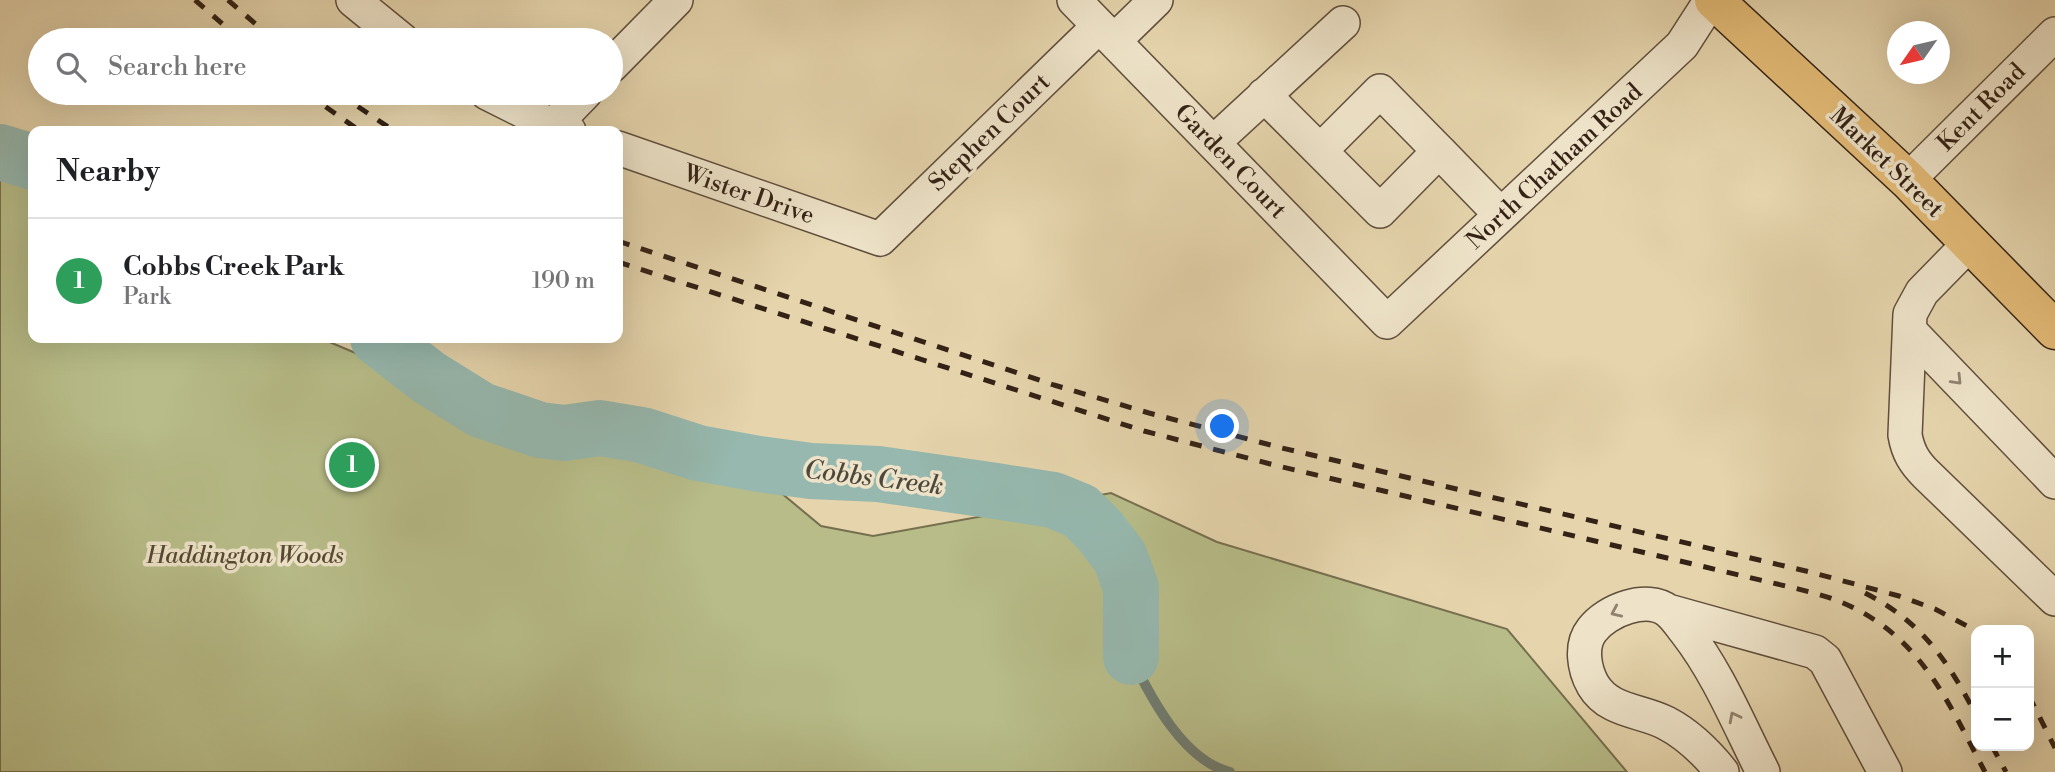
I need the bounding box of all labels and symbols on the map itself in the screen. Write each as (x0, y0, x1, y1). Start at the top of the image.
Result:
north arrow (1887, 21, 1950, 84)
street label: Kent Road (1931, 57, 2032, 158)
street label: Stephen Court (923, 67, 1057, 198)
street label: North Chatham Road (1460, 77, 1649, 256)
street label: Garden Court (1168, 98, 1293, 226)
street label: Market Street (1823, 101, 1950, 225)
street label: Wister Drive (678, 158, 818, 231)
one-way arrow (1949, 372, 1962, 385)
your location (1205, 409, 1239, 443)
pin: 1 (329, 439, 375, 491)
water label: Cobbs Creek (803, 454, 945, 502)
park label: Haddington Woods (145, 541, 344, 571)
one-way arrow (1611, 604, 1623, 618)
one-way arrow (1729, 712, 1743, 724)

